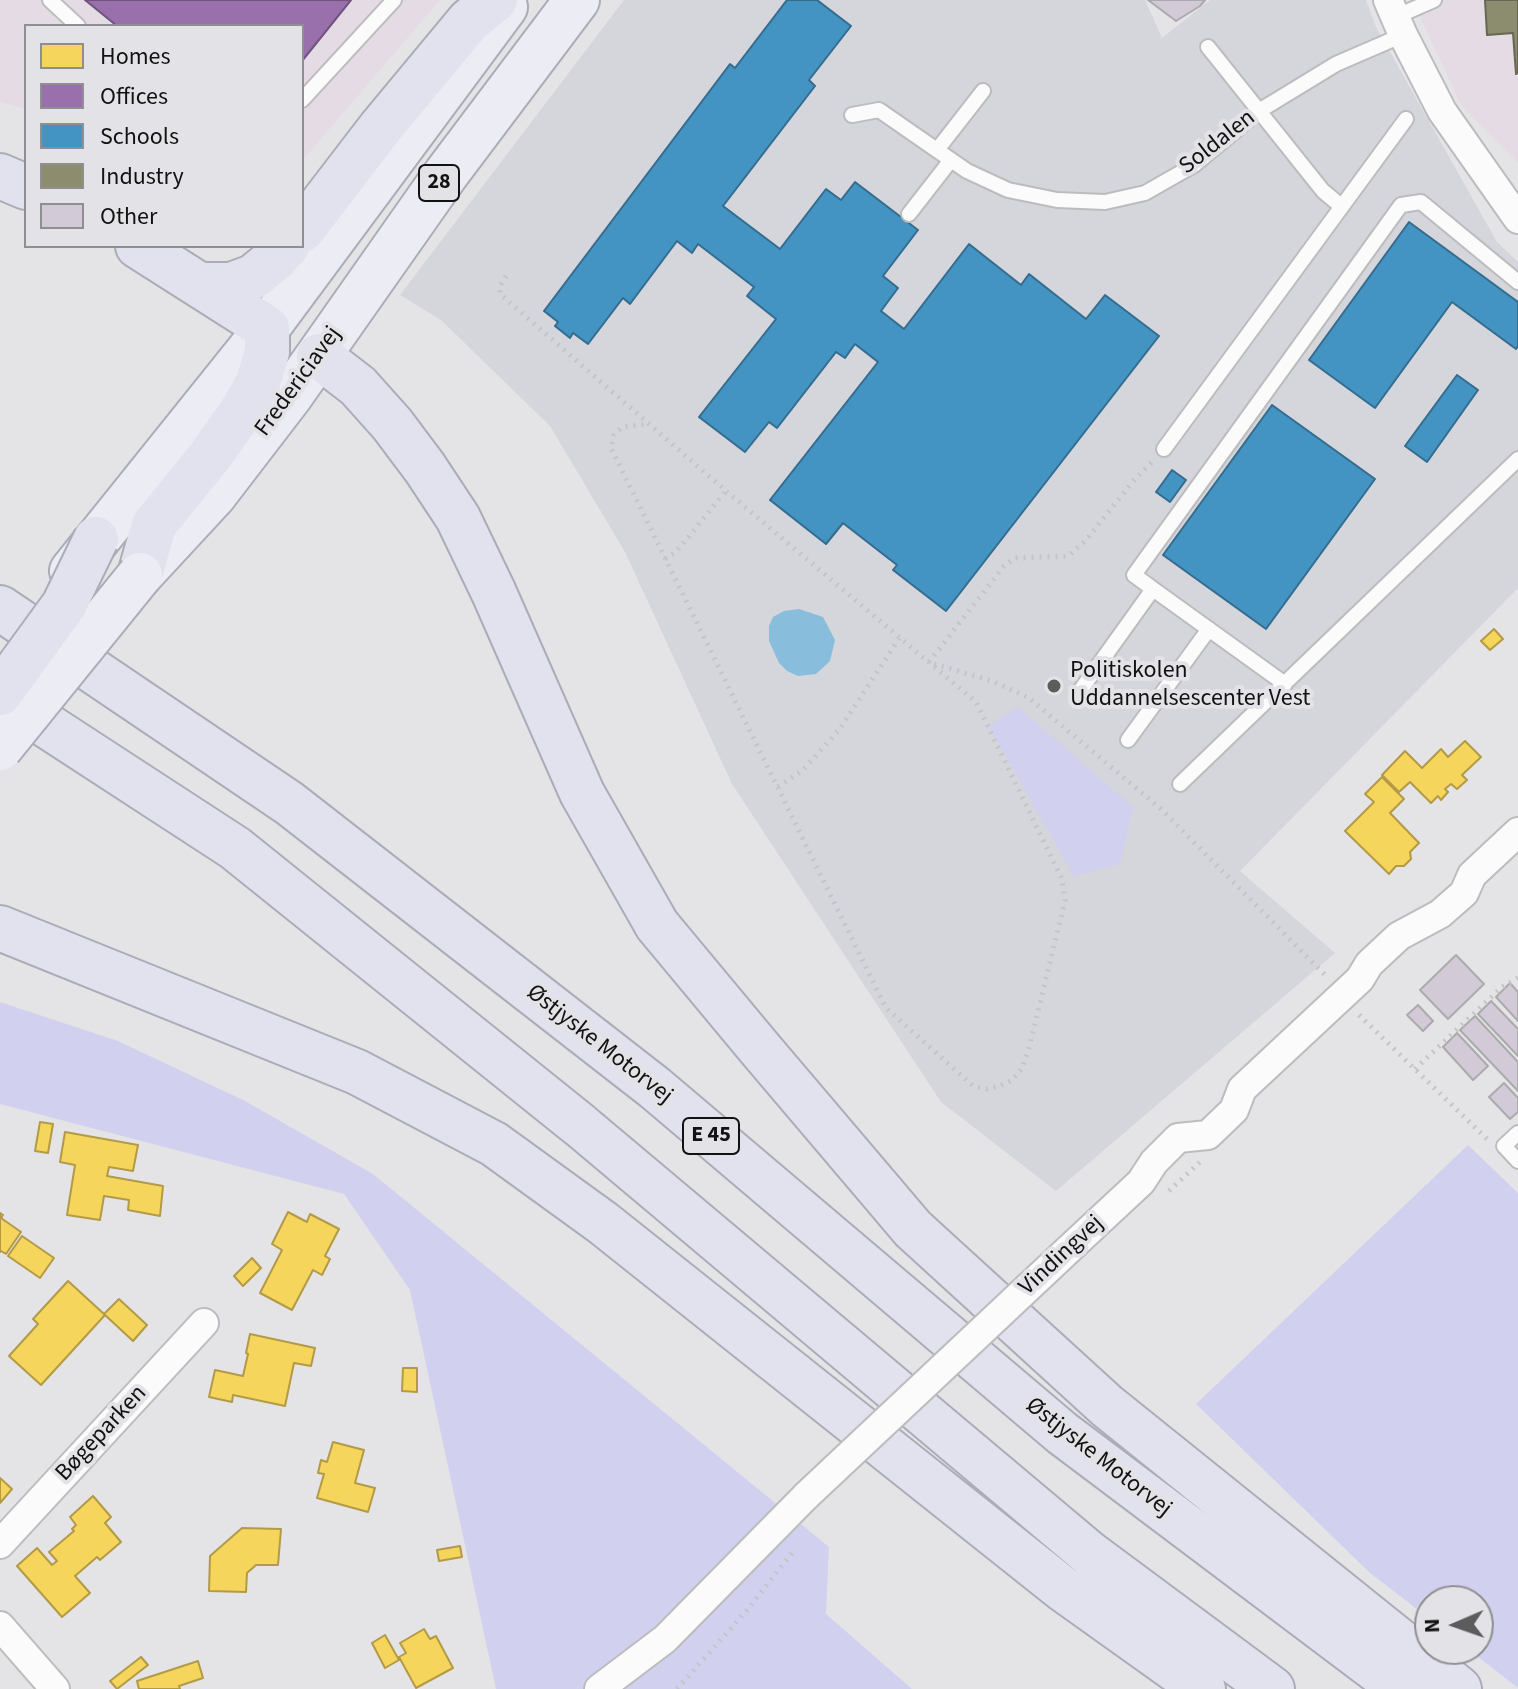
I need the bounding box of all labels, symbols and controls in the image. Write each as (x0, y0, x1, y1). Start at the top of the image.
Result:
legend (24, 24, 304, 248)
text: Homes (100, 39, 171, 74)
text: Offices (100, 79, 168, 114)
street label: Soldalen (1174, 104, 1262, 182)
text: Schools (100, 119, 179, 154)
text: Industry (100, 159, 184, 194)
road number: 28 (419, 165, 459, 201)
text: Other (100, 199, 157, 234)
street label: Fredericiavej (250, 321, 348, 443)
place label: Politiskolen Uddannelsescenter Vest (1070, 658, 1310, 714)
marker: Politiskolen Uddannelsescenter Vest (1045, 677, 1063, 695)
street label: Østjyske Motorvej (520, 979, 678, 1111)
road number: E 45 (683, 1118, 739, 1154)
street label: Vindingvej (1014, 1210, 1110, 1302)
street label: Bøgeparken (50, 1380, 154, 1488)
street label: Østjyske Motorvej (1019, 1392, 1177, 1524)
north arrow (1414, 1585, 1494, 1665)
text: N (1416, 1618, 1448, 1634)

